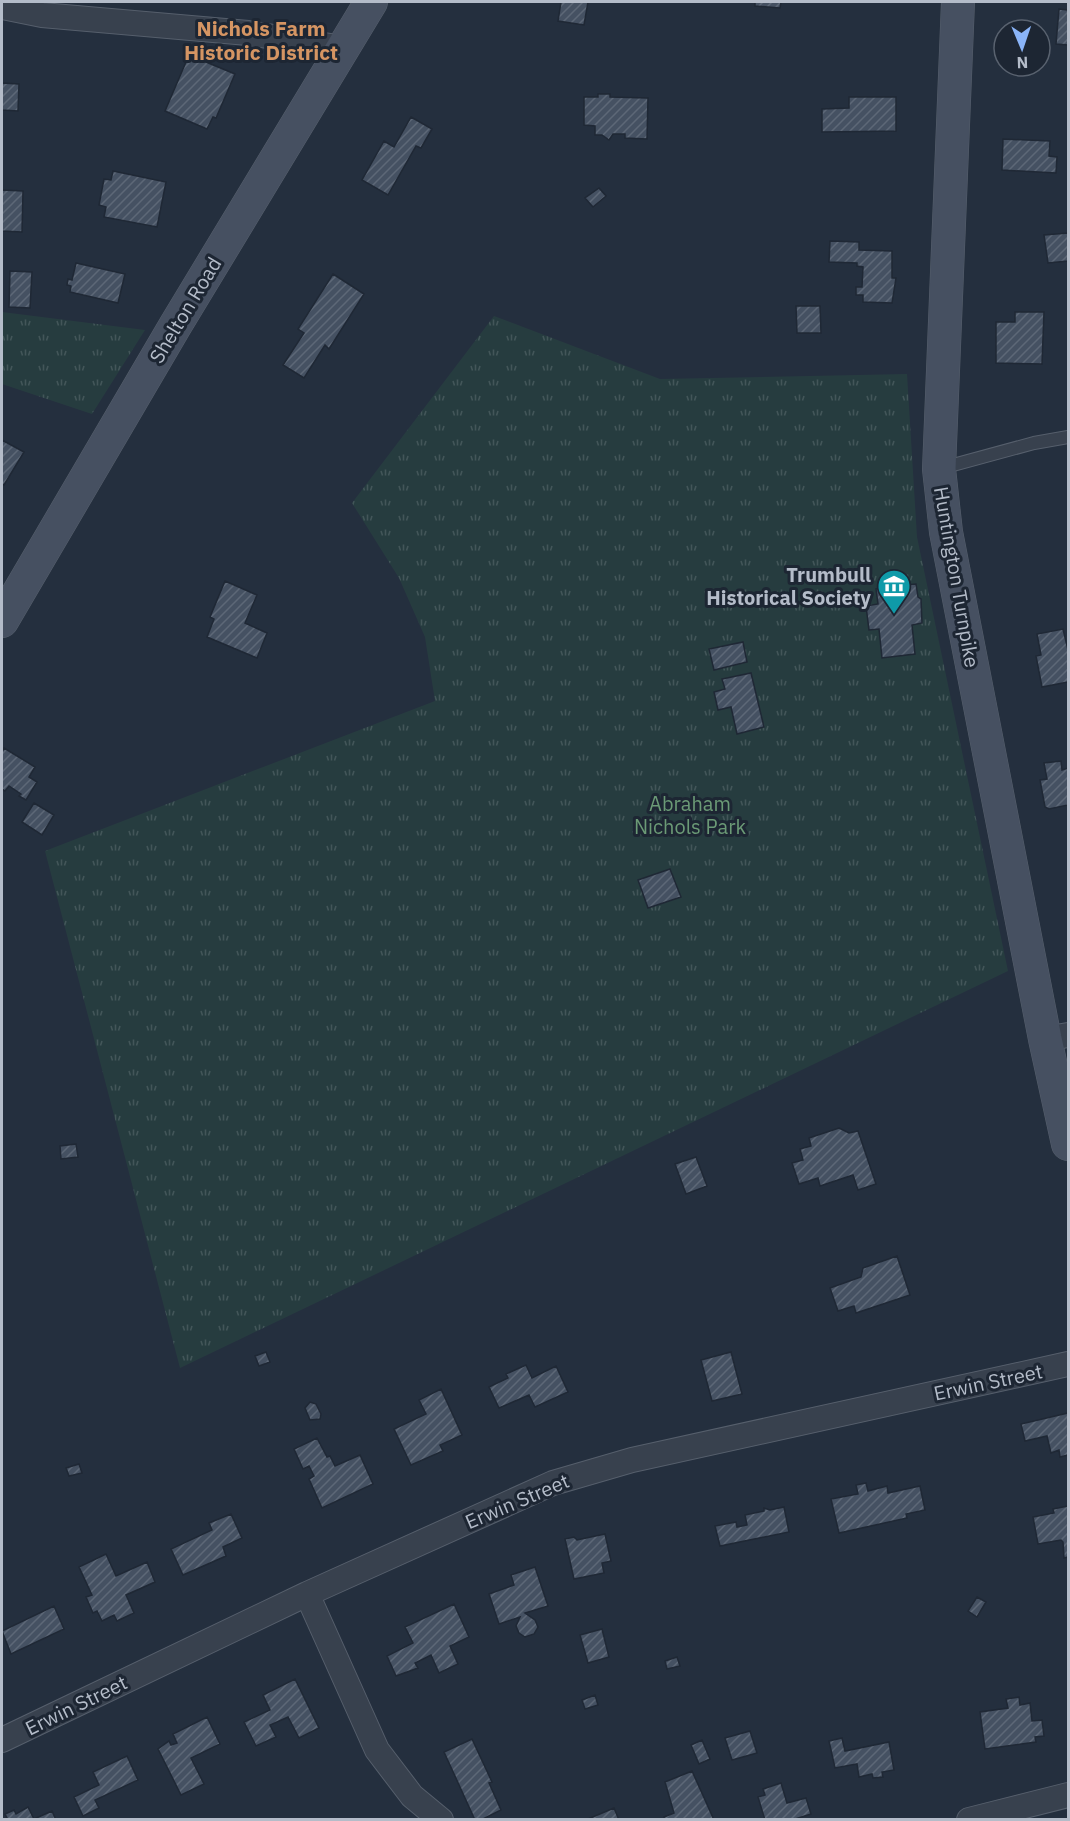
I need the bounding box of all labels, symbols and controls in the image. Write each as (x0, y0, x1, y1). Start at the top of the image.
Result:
district label: Nichols Farm Historic District (184, 14, 338, 66)
north arrow (992, 18, 1052, 78)
text: N (1016, 53, 1029, 73)
street label: Shelton Road (143, 252, 227, 368)
street label: Huntington Turnpike (928, 484, 986, 670)
place label: Trumbull Historical Society (706, 561, 871, 611)
museum icon: Trumbull Historical Society (876, 568, 912, 615)
park label: Abraham Nichols Park (634, 790, 747, 840)
street label: Erwin Street (931, 1357, 1045, 1407)
street label: Erwin Street (461, 1467, 573, 1535)
street label: Erwin Street (20, 1669, 132, 1741)

